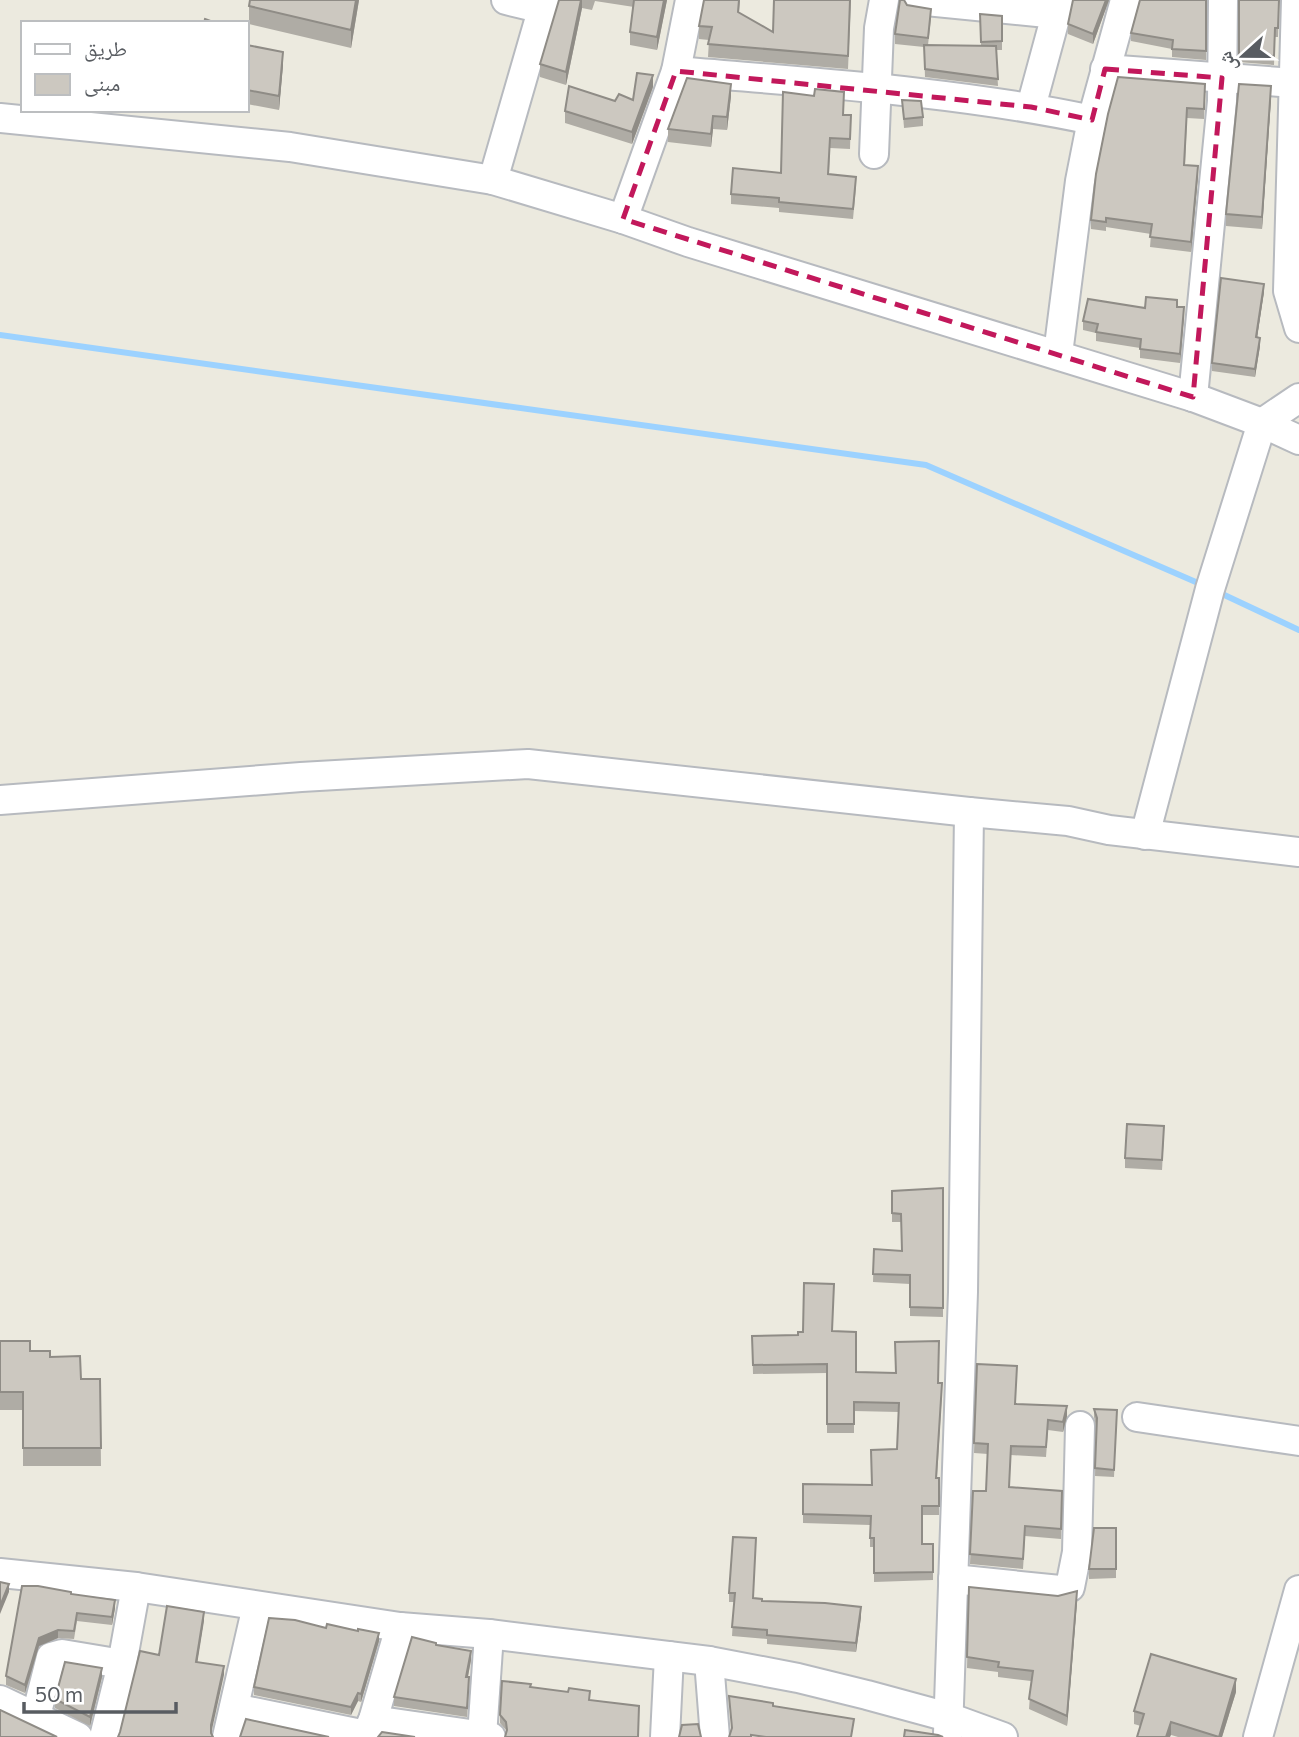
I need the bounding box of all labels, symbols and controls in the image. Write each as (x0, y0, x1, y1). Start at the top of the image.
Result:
legend (21, 21, 248, 112)
north arrow (1208, 21, 1278, 91)
text: طريق (84, 35, 127, 62)
text: ش (1212, 48, 1242, 76)
text: مبنى (84, 70, 120, 97)
scale bar (24, 1670, 177, 1714)
text: 50 m (35, 1681, 83, 1706)

